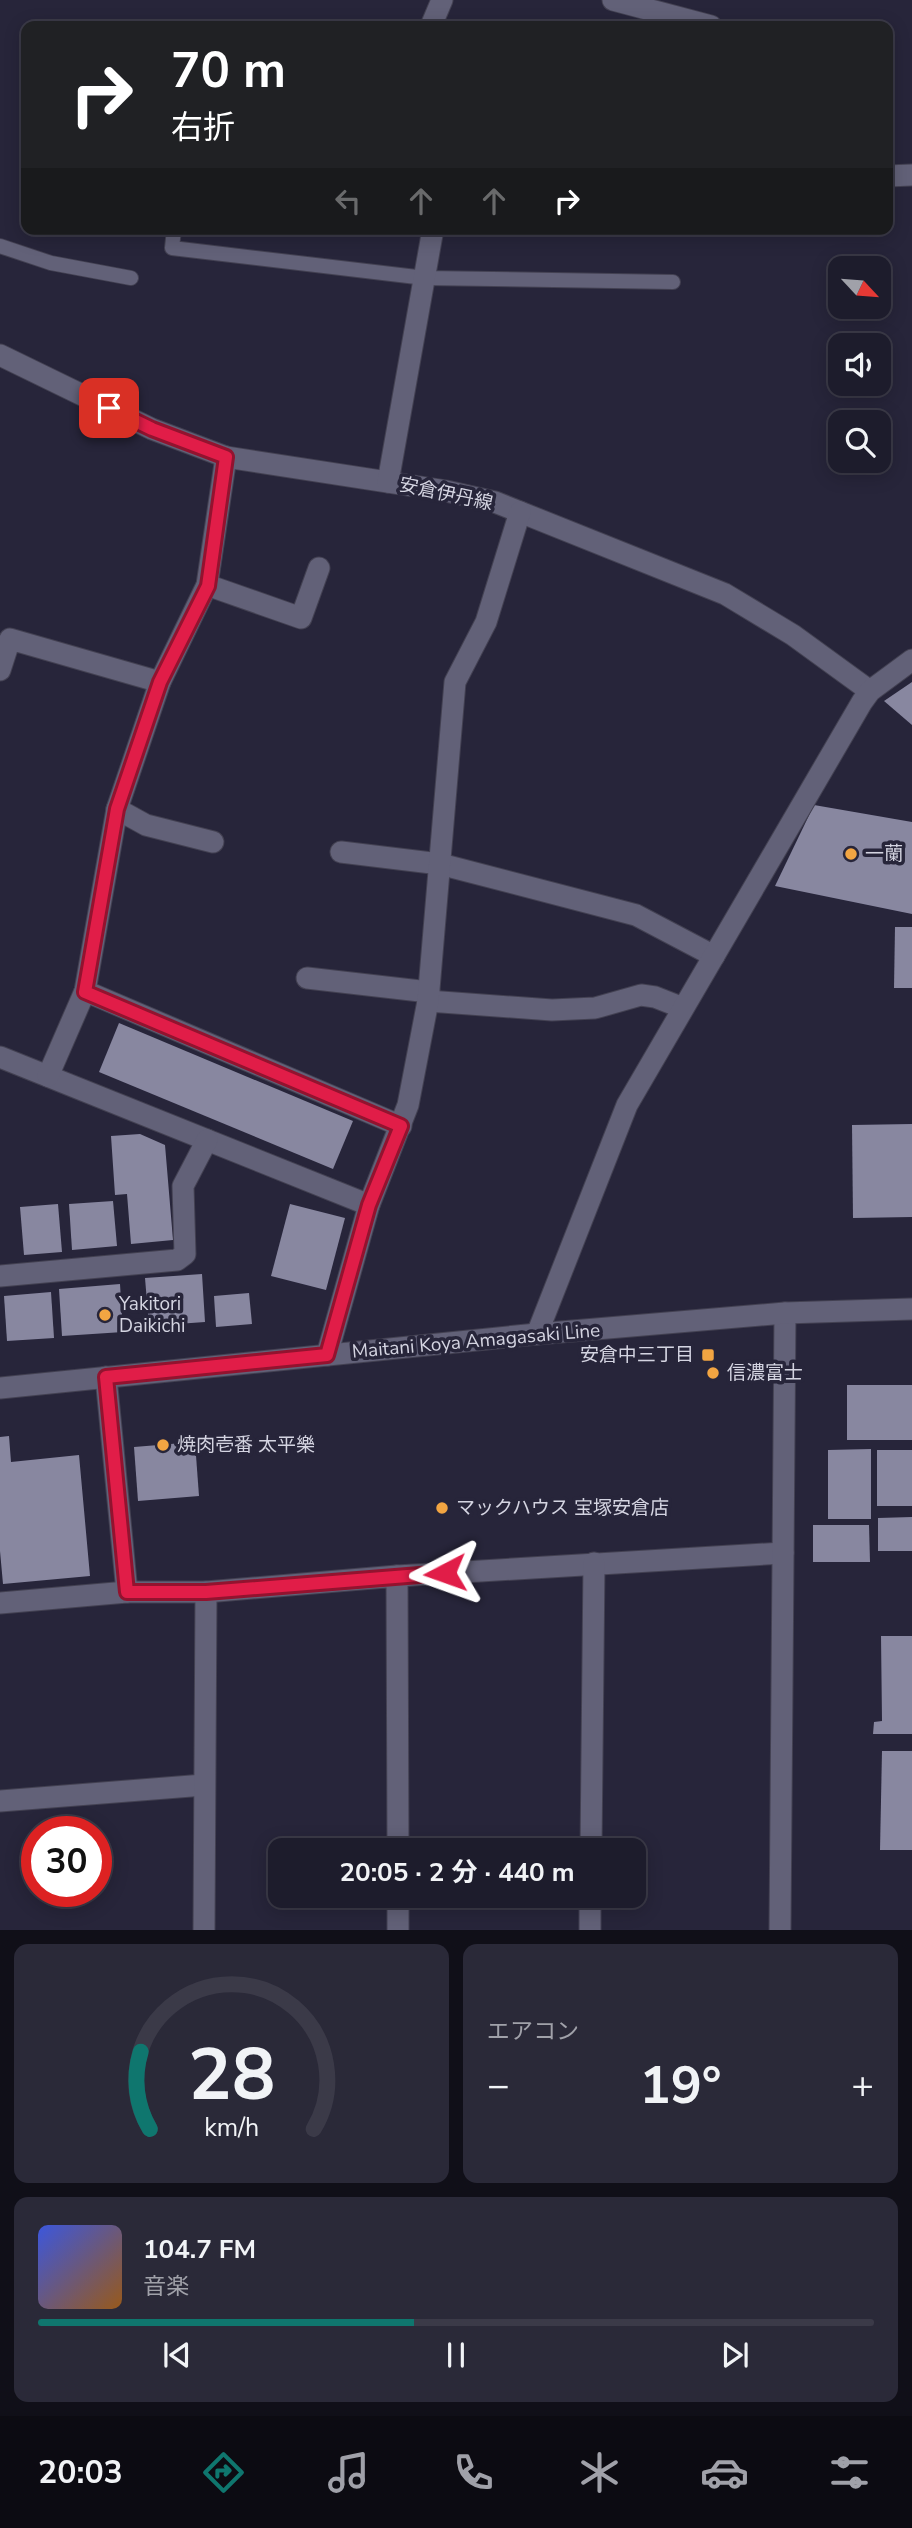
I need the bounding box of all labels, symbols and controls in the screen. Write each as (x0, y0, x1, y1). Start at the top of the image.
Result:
text: 70 m (171, 37, 286, 104)
icon: right (56, 49, 147, 140)
text: 右折 (171, 106, 235, 149)
icon: left (329, 182, 367, 220)
icon: ahead (402, 182, 440, 220)
icon: ahead (475, 182, 513, 220)
icon: right (548, 182, 586, 220)
north arrow (828, 256, 891, 318)
map controls (828, 256, 891, 473)
button: sound (828, 333, 891, 396)
pin (79, 378, 139, 438)
icon: arrive (90, 389, 128, 427)
button: search (828, 410, 891, 473)
street label: 安倉伊丹線 (397, 471, 495, 517)
place label: 一蘭 (865, 841, 903, 867)
marker: 一蘭 (843, 846, 859, 862)
place label: Yakitori Daikichi (118, 1291, 185, 1339)
marker: Yakitori Daikichi (97, 1307, 113, 1323)
street label: Maitani Koya Amagasaki Line (351, 1317, 601, 1365)
place label: 安倉中三丁目 (580, 1342, 694, 1368)
marker: 安倉中三丁目 (700, 1347, 716, 1363)
place label: 信濃富士 (727, 1360, 803, 1386)
marker: 信濃富士 (705, 1365, 721, 1381)
place label: 焼肉壱番 太平樂 (177, 1432, 315, 1458)
marker: 焼肉壱番 太平樂 (155, 1437, 171, 1453)
place label: マックハウス 宝塚安倉店 (456, 1495, 669, 1521)
marker: マックハウス 宝塚安倉店 (434, 1500, 450, 1516)
position arrow (408, 1536, 482, 1610)
speed limit sign: 30 (21, 1816, 112, 1907)
text: 20:05 · 2 分 · 440 m (339, 1855, 575, 1890)
text: エアコン (487, 2016, 579, 2047)
text: 28 (188, 2026, 275, 2126)
text: 19° (639, 2050, 722, 2121)
text: − (487, 2060, 510, 2111)
text: + (851, 2060, 874, 2111)
text: km/h (204, 2111, 259, 2145)
text: 104.7 FM (143, 2232, 256, 2267)
text: 音楽 (143, 2271, 189, 2302)
icon: previous (158, 2336, 196, 2374)
icon: pause (437, 2336, 475, 2374)
icon: next (716, 2336, 754, 2374)
icon: directions (199, 2448, 248, 2497)
icon: music (324, 2448, 373, 2497)
icon: phone (449, 2448, 498, 2497)
icon: climate (575, 2448, 624, 2497)
icon: car (700, 2448, 749, 2497)
icon: filters (825, 2448, 874, 2497)
text: 20:03 (38, 2451, 123, 2494)

